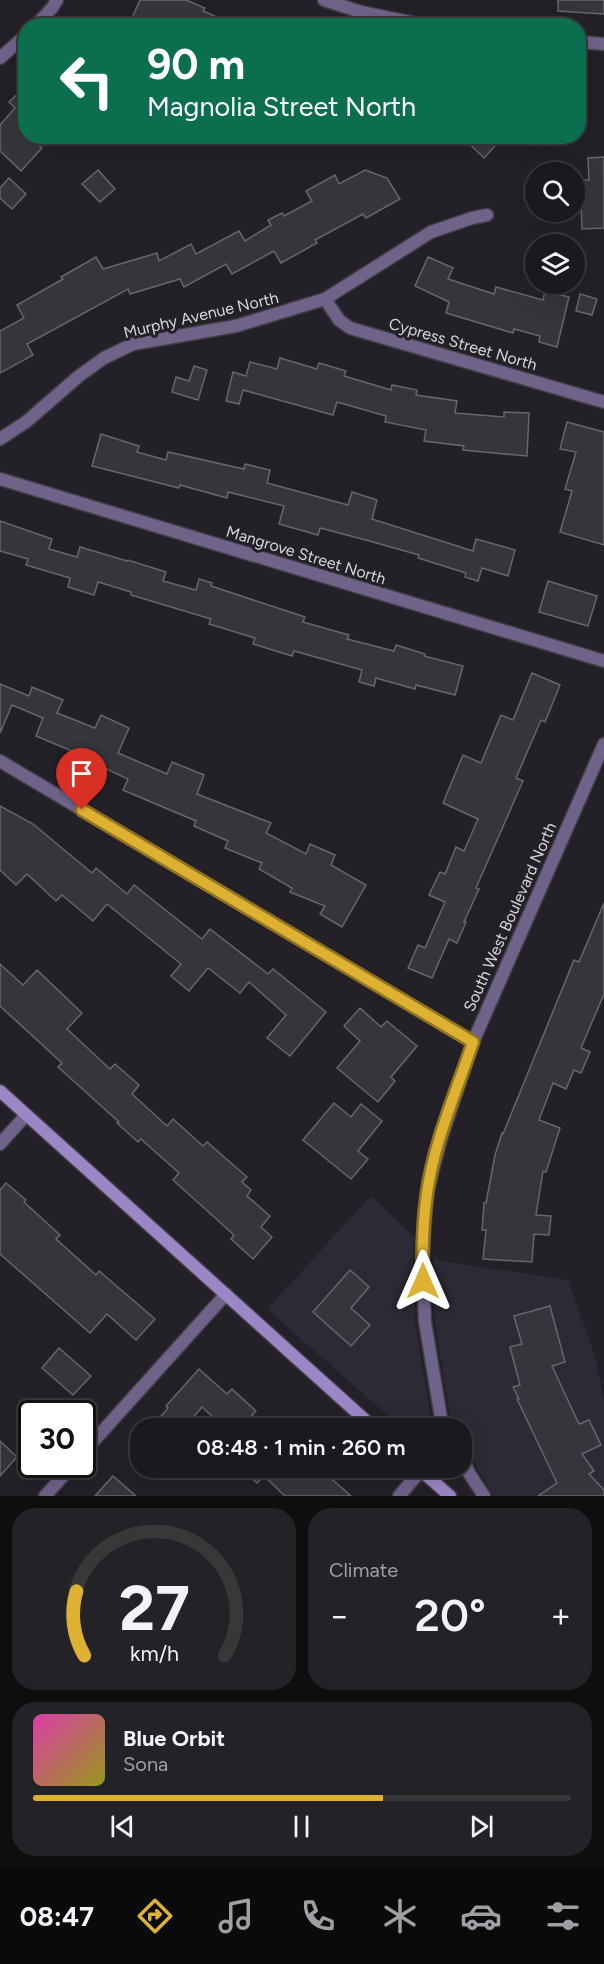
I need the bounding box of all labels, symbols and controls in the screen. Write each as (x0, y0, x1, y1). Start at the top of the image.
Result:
text: 90 m (147, 39, 245, 90)
icon: left (48, 42, 126, 120)
text: Magnolia Street North (147, 90, 416, 123)
map controls (525, 162, 585, 294)
button: search (525, 162, 585, 222)
button: layers (525, 234, 585, 294)
street label: Murphy Avenue North (122, 288, 280, 342)
street label: Cypress Street North (387, 314, 539, 374)
street label: Mangrove Street North (224, 522, 388, 588)
pin (56, 748, 107, 810)
icon: arrive (65, 757, 98, 790)
street label: South West Boulevard North (460, 819, 560, 1014)
position arrow (391, 1249, 455, 1313)
speed limit sign: 30 (18, 1400, 96, 1478)
text: 08:48 · 1 min · 260 m (197, 1434, 405, 1461)
text: Climate (329, 1558, 398, 1582)
text: 27 (119, 1571, 189, 1646)
text: 20° (414, 1588, 486, 1642)
text: − (329, 1596, 350, 1635)
text: + (550, 1596, 571, 1635)
text: km/h (130, 1641, 178, 1666)
text: Blue Orbit (123, 1725, 225, 1752)
text: Sona (123, 1752, 168, 1776)
icon: previous (106, 1810, 139, 1843)
icon: pause (285, 1810, 318, 1843)
icon: next (465, 1810, 498, 1843)
icon: directions (134, 1895, 176, 1937)
icon: music (215, 1895, 257, 1937)
icon: phone (297, 1895, 339, 1937)
icon: climate (379, 1895, 421, 1937)
icon: car (460, 1895, 502, 1937)
icon: filters (542, 1895, 584, 1937)
text: 08:47 (20, 1900, 94, 1933)

